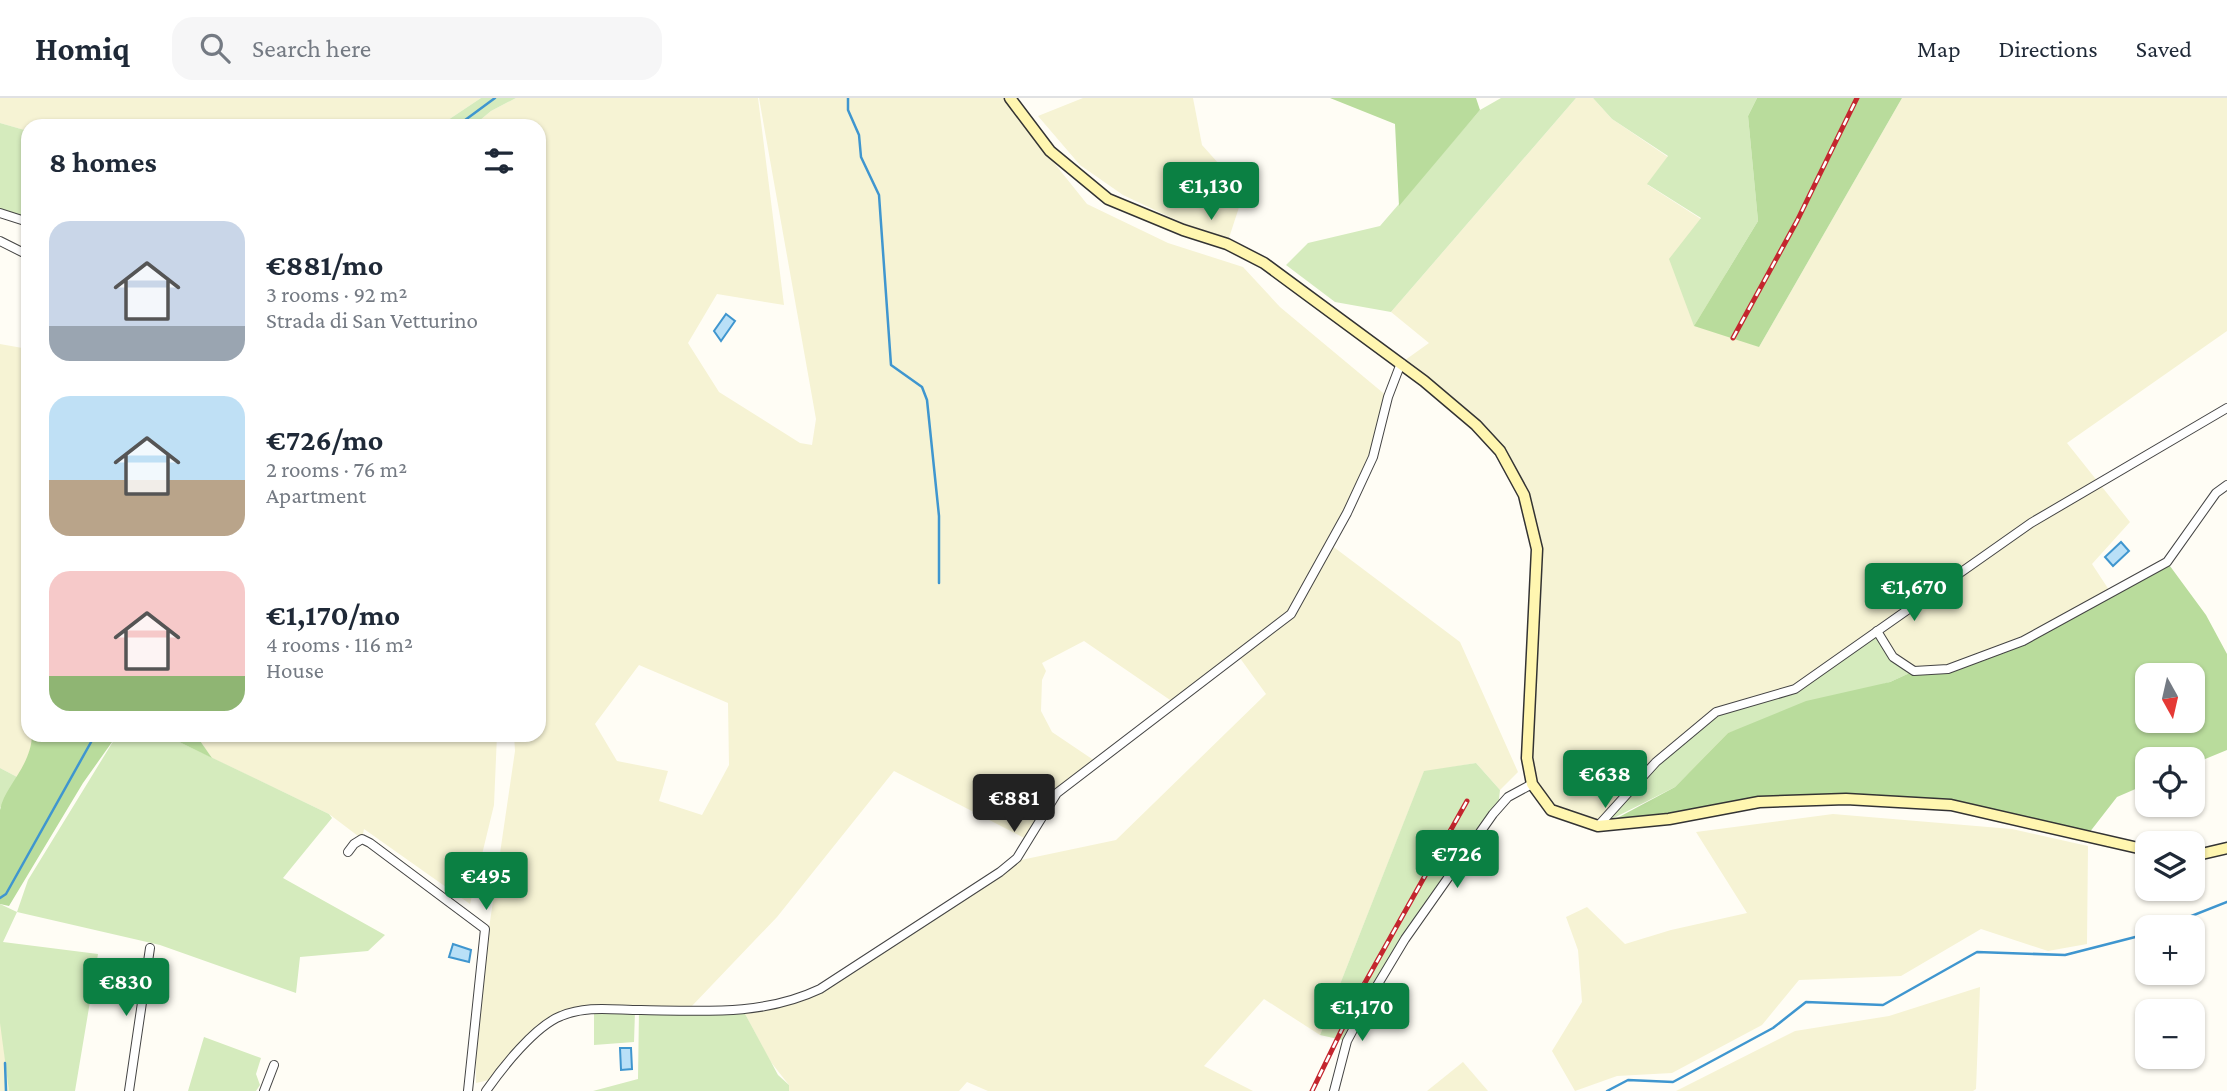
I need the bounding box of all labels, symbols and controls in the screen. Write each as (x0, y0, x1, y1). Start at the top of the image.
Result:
search box (172, 17, 662, 80)
icon: search (196, 29, 234, 67)
text: Homiq (35, 30, 130, 67)
text: Search here (252, 34, 371, 63)
text: Map (1917, 35, 1961, 62)
text: Directions (1999, 35, 2098, 62)
text: Saved (2136, 35, 2192, 62)
icon: filters (480, 142, 518, 180)
text: 8 homes (49, 145, 157, 178)
pin: €1,130 (1154, 162, 1268, 222)
text: €1,130 (1179, 172, 1243, 198)
text: €881/mo (266, 248, 383, 281)
icon: home (105, 249, 189, 333)
text: 3 rooms · 92 m² (266, 281, 407, 307)
text: Strada di San Vetturino (266, 307, 478, 333)
text: €726/mo (266, 423, 383, 456)
icon: home (105, 424, 189, 508)
text: 2 rooms · 76 m² (266, 456, 407, 482)
text: Apartment (266, 482, 366, 508)
pin: €1,670 (1857, 564, 1971, 623)
text: €1,670 (1881, 573, 1947, 599)
text: €1,170/mo (266, 598, 400, 631)
icon: home (105, 599, 189, 683)
text: 4 rooms · 116 m² (266, 631, 413, 657)
text: House (266, 657, 324, 683)
north arrow (2135, 663, 2205, 733)
map controls (2135, 663, 2205, 1069)
button: locate (2135, 747, 2205, 817)
pin: €638 (1564, 750, 1646, 810)
text: €638 (1579, 760, 1631, 786)
pin: €881 (973, 774, 1055, 834)
text: €881 (989, 784, 1039, 810)
pin: €726 (1416, 830, 1498, 890)
button: layers (2135, 831, 2205, 901)
text: €726 (1432, 840, 1482, 866)
pin: €495 (445, 852, 527, 912)
text: €495 (461, 862, 511, 888)
button: + (2135, 915, 2205, 985)
pin: €830 (85, 958, 167, 1018)
text: €830 (99, 968, 153, 994)
pin: €1,170 (1305, 984, 1419, 1043)
text: €1,170 (1330, 993, 1394, 1019)
button: − (2135, 999, 2205, 1069)

